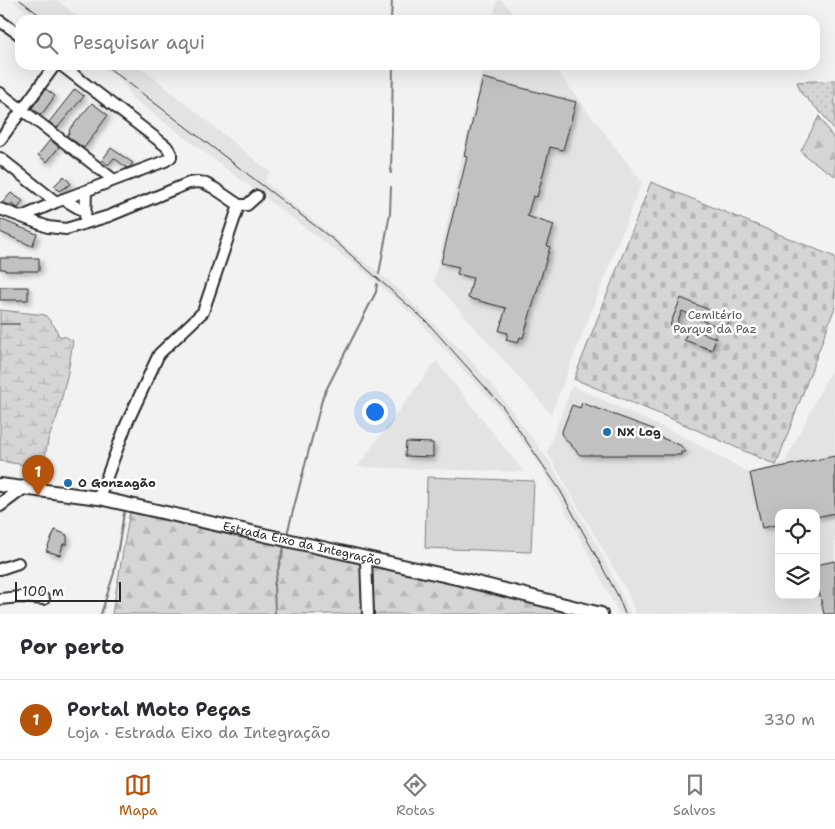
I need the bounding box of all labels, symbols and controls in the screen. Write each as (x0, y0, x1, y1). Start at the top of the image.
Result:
search box (15, 15, 820, 70)
icon: search (33, 29, 61, 57)
text: Pesquisar aqui (73, 30, 205, 55)
park label: Cemitério Parque da Paz (673, 307, 757, 337)
your location (362, 399, 388, 425)
place label: NX Log (617, 424, 661, 440)
marker: NX Log (601, 426, 613, 438)
pin: 1 (22, 455, 54, 496)
place label: O Gonzagão (78, 475, 156, 491)
marker: O Gonzagão (62, 477, 74, 489)
map controls (775, 509, 820, 599)
button: locate (775, 509, 820, 554)
street label: Estrada Eixo da Integração (221, 518, 383, 569)
button: layers (775, 554, 820, 599)
scale bar (15, 579, 121, 602)
text: 100 m (22, 582, 64, 600)
text: Por perto (20, 633, 124, 661)
text: Portal Moto Peças (67, 697, 251, 722)
text: 1 (32, 709, 40, 730)
text: 330 m (763, 709, 815, 730)
text: Loja · Estrada Eixo da Integração (67, 722, 330, 743)
tab: Mapa (119, 771, 158, 819)
tab: Rotas (396, 771, 435, 819)
tab: Salvos (673, 771, 716, 819)

